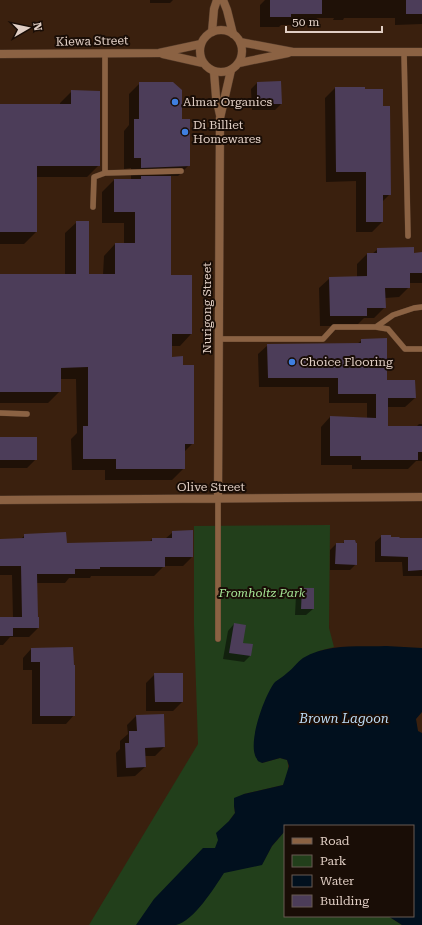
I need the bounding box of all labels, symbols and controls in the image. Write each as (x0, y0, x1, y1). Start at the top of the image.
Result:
north arrow (8, 8, 48, 48)
scale bar (286, 8, 382, 34)
text: 50 m (292, 15, 319, 29)
text: N (30, 21, 45, 32)
street label: Kiewa Street (56, 33, 129, 49)
place label: Almar Organics (183, 95, 272, 109)
marker: Almar Organics (170, 97, 180, 107)
place label: Di Billiet Homewares (193, 118, 261, 146)
marker: Di Billiet Homewares (180, 127, 190, 137)
street label: Nurigong Street (200, 262, 214, 354)
place label: Choice Flooring (300, 355, 393, 369)
marker: Choice Flooring (287, 357, 297, 367)
street label: Olive Street (177, 480, 245, 494)
park label: Fromholtz Park (218, 586, 306, 600)
water label: Brown Lagoon (298, 711, 389, 726)
legend (284, 825, 414, 917)
text: Road (320, 834, 350, 848)
text: Park (320, 854, 347, 868)
text: Water (320, 874, 354, 888)
text: Building (320, 894, 369, 908)

